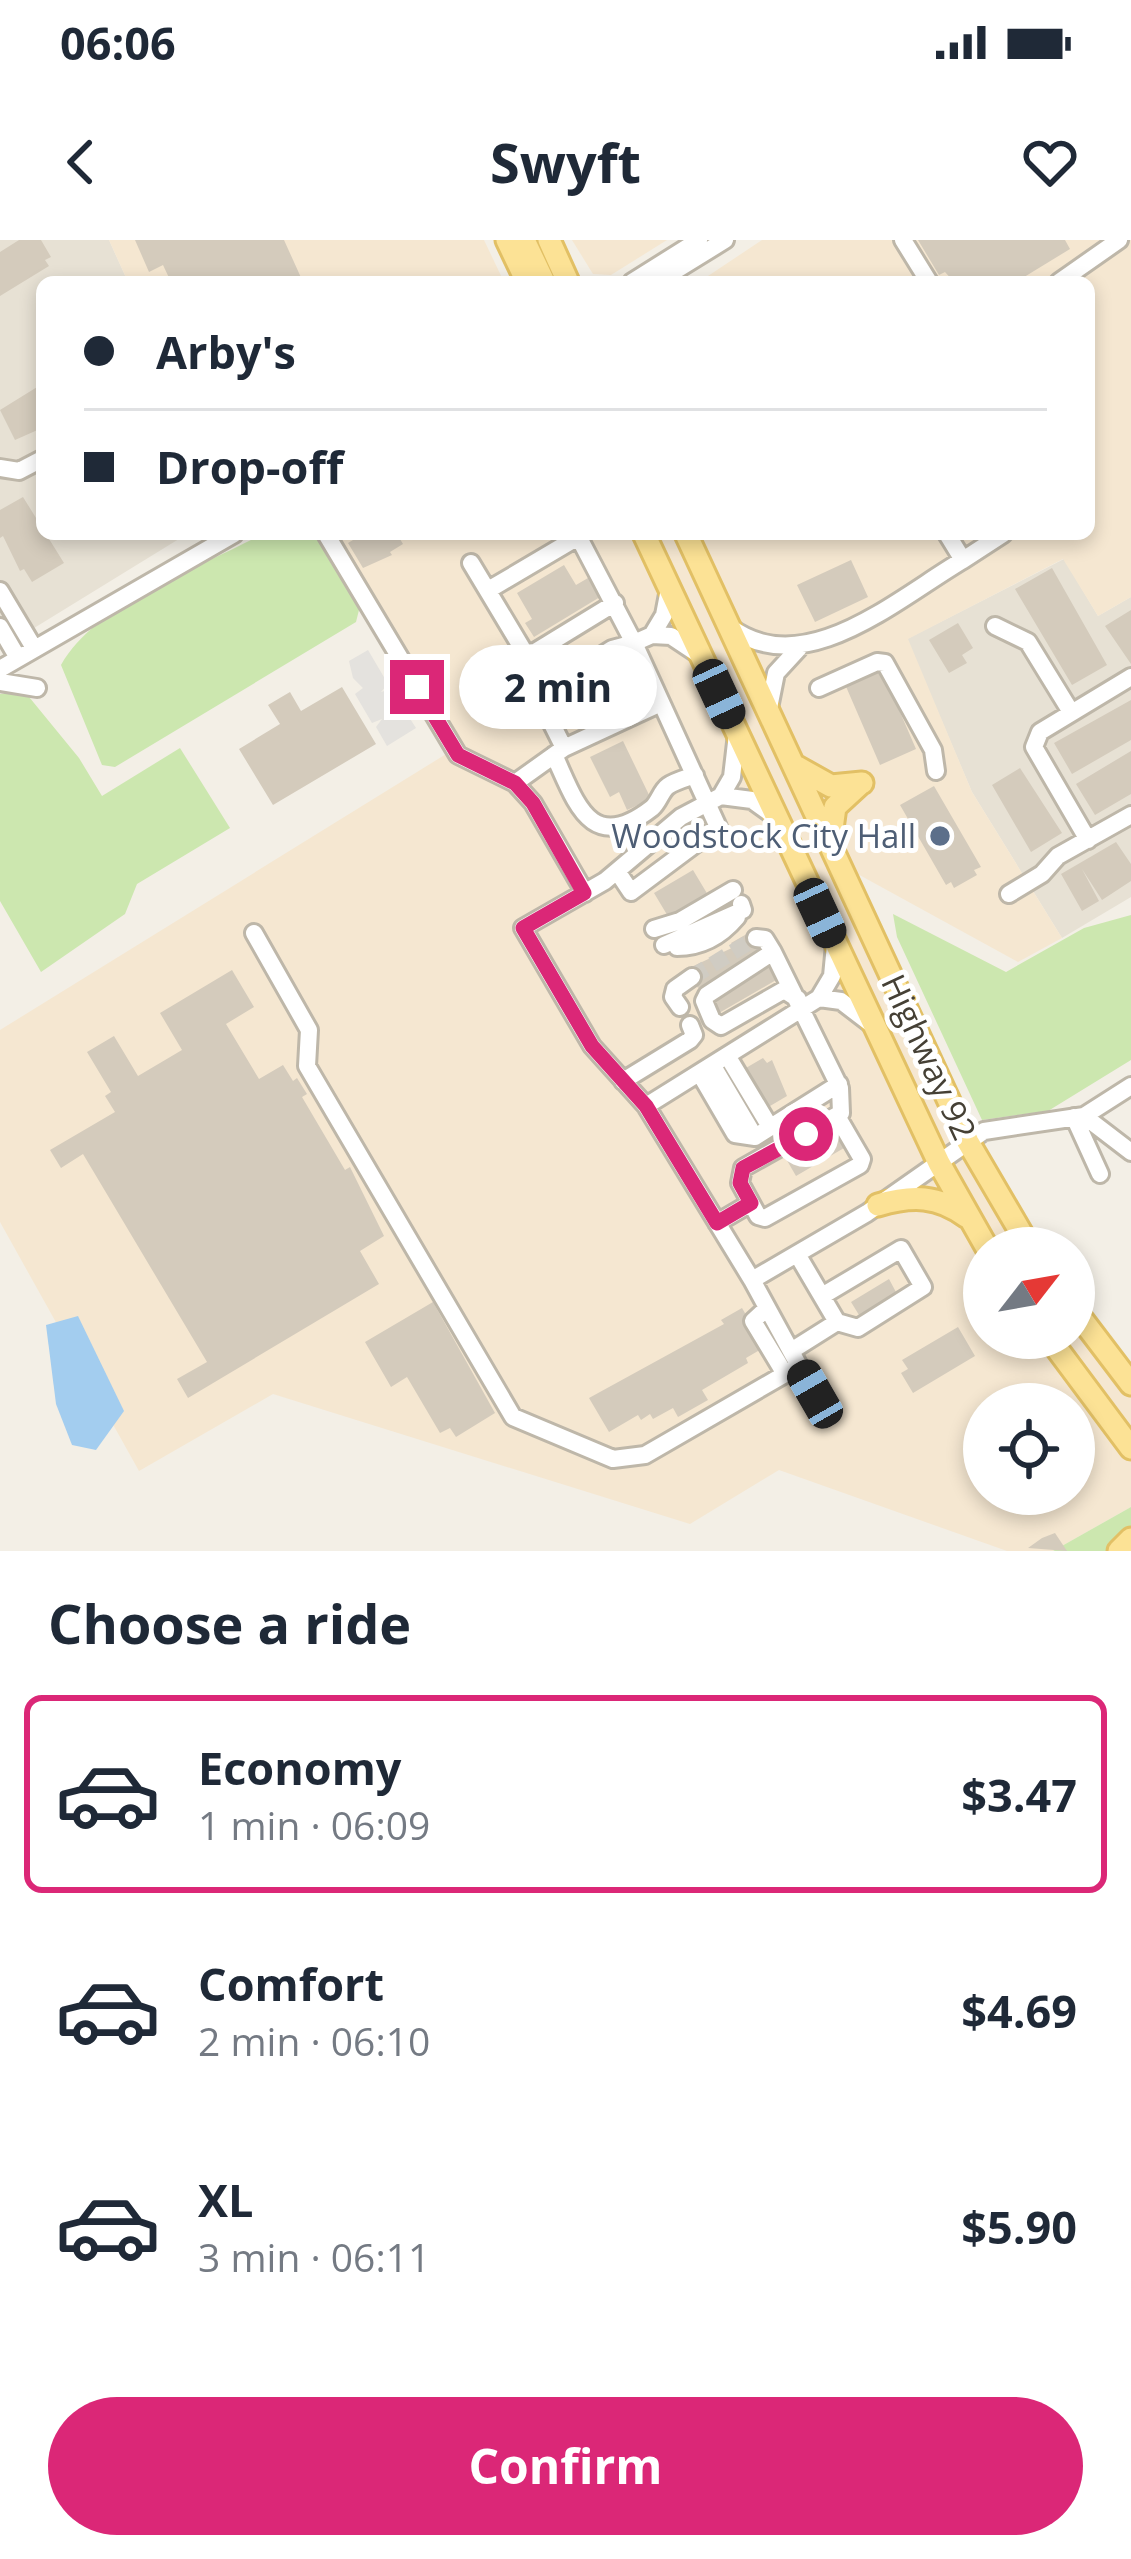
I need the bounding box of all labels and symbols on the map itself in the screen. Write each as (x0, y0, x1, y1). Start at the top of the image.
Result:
callout: 2 min (459, 645, 657, 729)
car (687, 654, 751, 734)
route end (390, 660, 444, 714)
place label: Woodstock City Hall (611, 813, 916, 858)
marker: Woodstock City Hall (927, 823, 953, 849)
car (788, 873, 852, 953)
street label: Highway 92 (872, 967, 987, 1147)
route start (779, 1107, 833, 1161)
north arrow (963, 1227, 1095, 1359)
car (781, 1354, 849, 1434)

